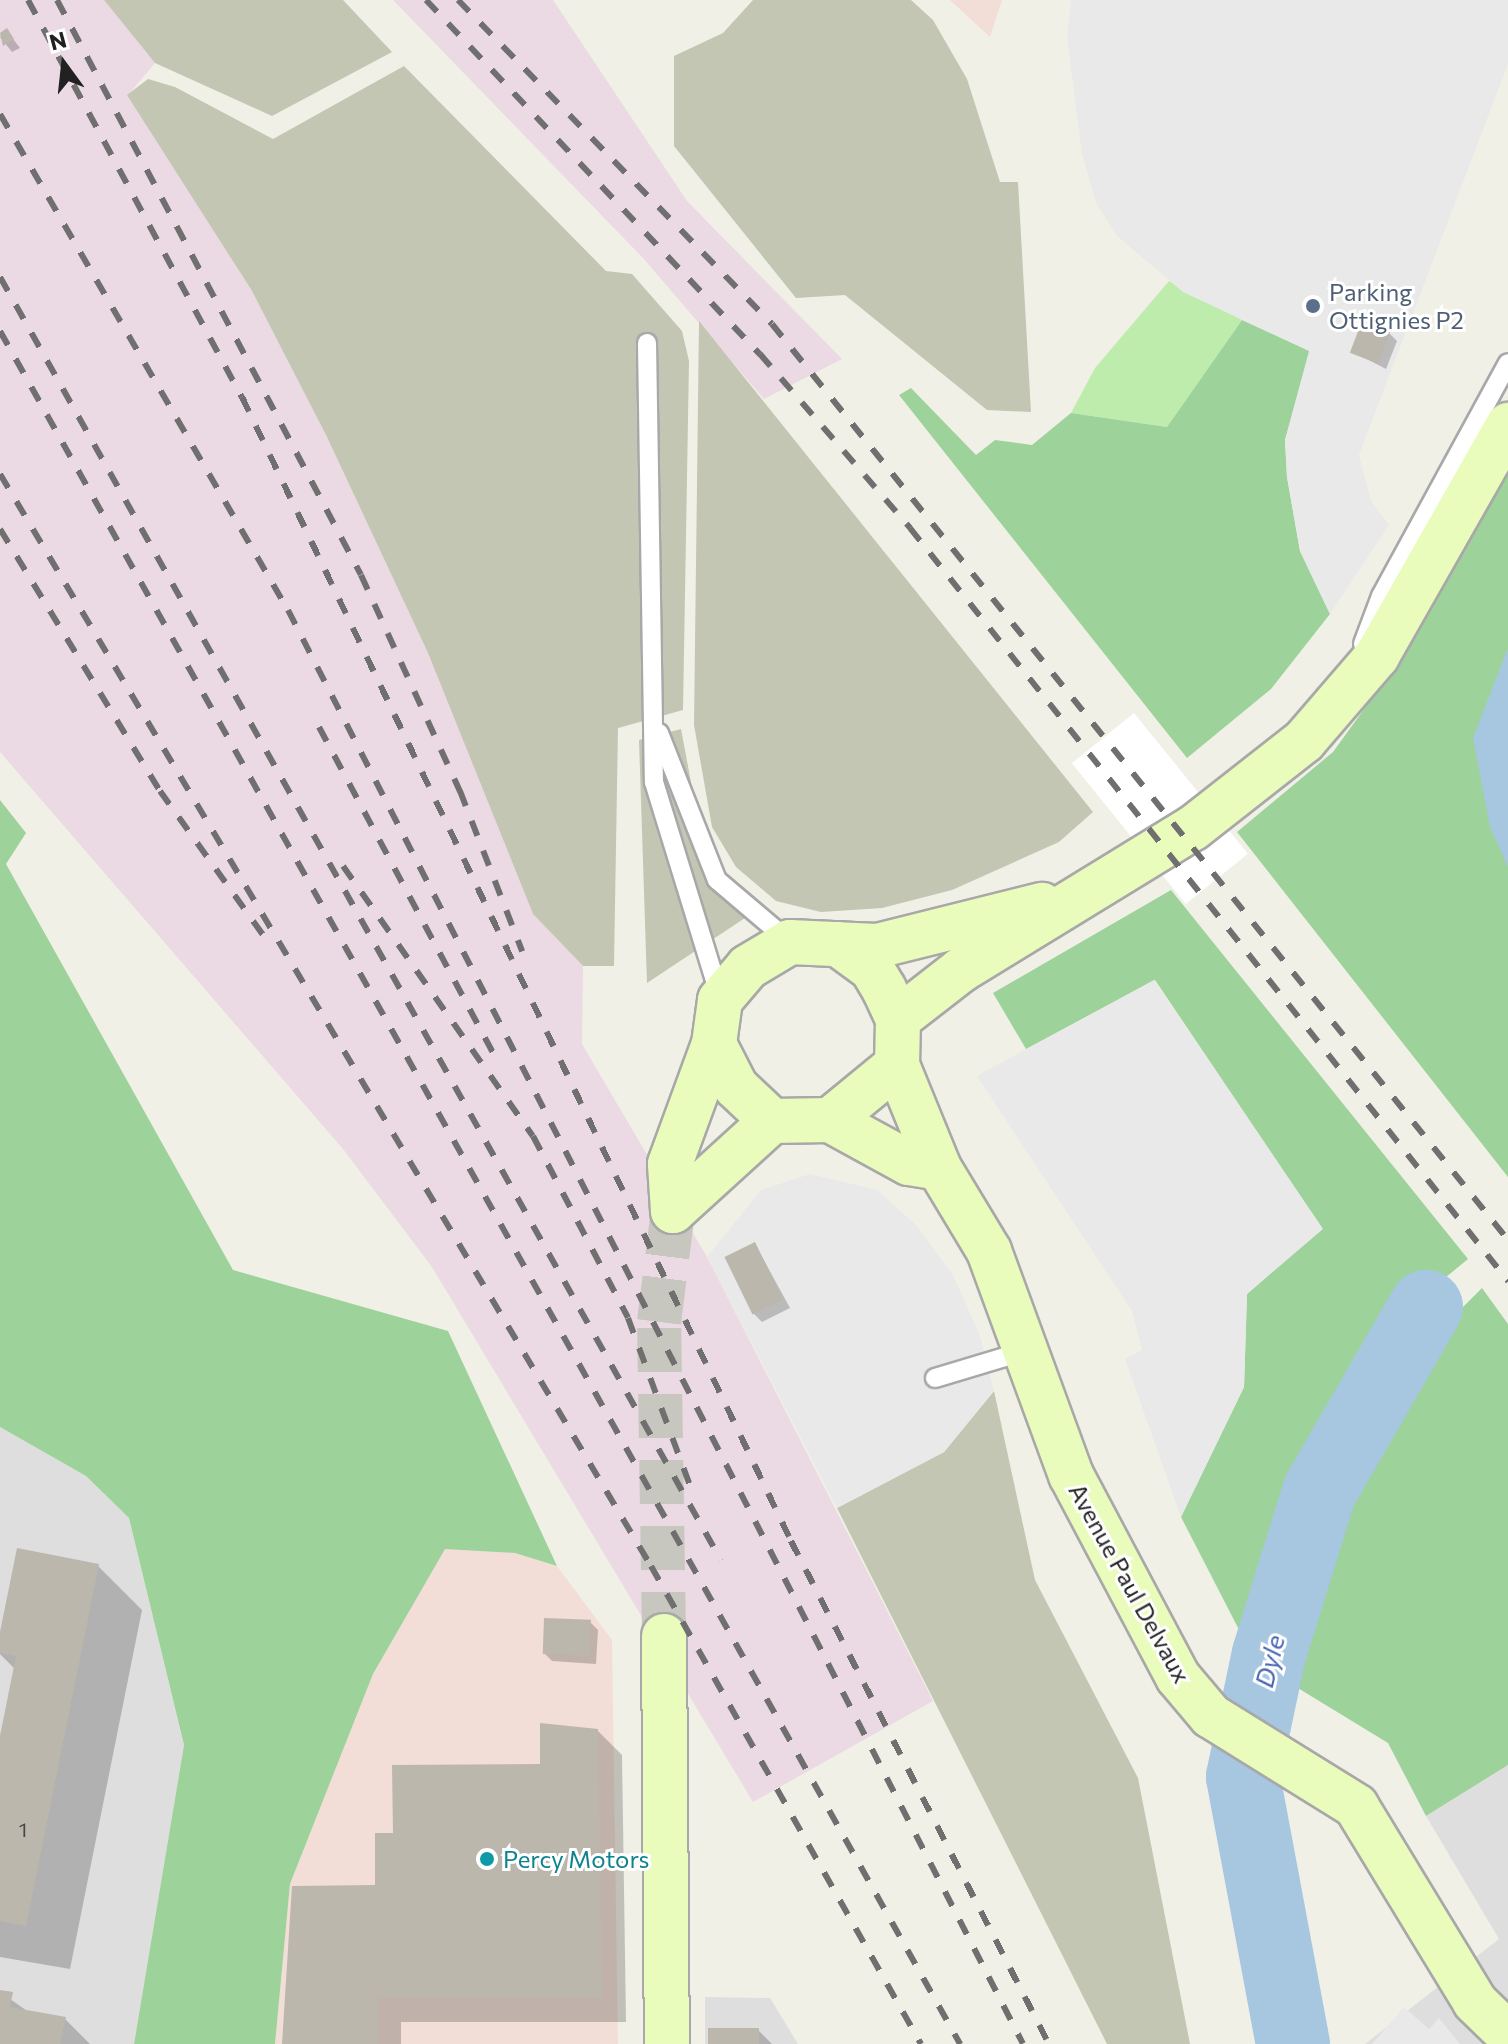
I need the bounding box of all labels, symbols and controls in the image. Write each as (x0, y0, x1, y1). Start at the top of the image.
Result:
north arrow (24, 24, 104, 104)
text: N (46, 25, 69, 56)
place label: Parking Ottignies P2 (1329, 278, 1464, 334)
marker: Parking Ottignies P2 (1304, 297, 1322, 315)
street label: Avenue Paul Delvaux (1063, 1478, 1197, 1688)
water label: Dyle (1247, 1632, 1291, 1690)
house number: 1 (19, 1817, 27, 1841)
place label: Percy Motors (503, 1845, 650, 1873)
marker: Percy Motors (478, 1850, 496, 1868)

